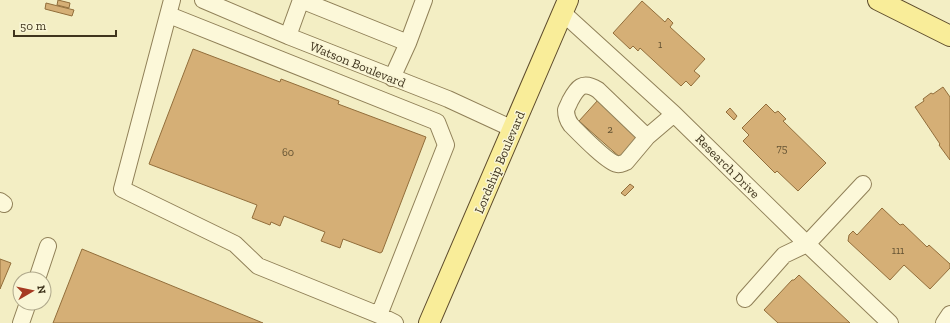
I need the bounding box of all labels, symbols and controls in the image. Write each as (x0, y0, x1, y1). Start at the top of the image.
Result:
scale bar (14, 12, 116, 38)
text: 50 m (20, 19, 47, 33)
street label: Watson Boulevard (308, 38, 408, 91)
house number: 1 (658, 38, 663, 51)
street label: Lordship Boulevard (471, 109, 528, 216)
house number: 2 (607, 123, 613, 136)
street label: Research Drive (693, 131, 763, 201)
house number: 75 (777, 142, 788, 155)
house number: 60 (282, 146, 294, 159)
house number: 111 (892, 244, 905, 257)
north arrow (12, 271, 52, 311)
text: N (34, 284, 49, 295)

